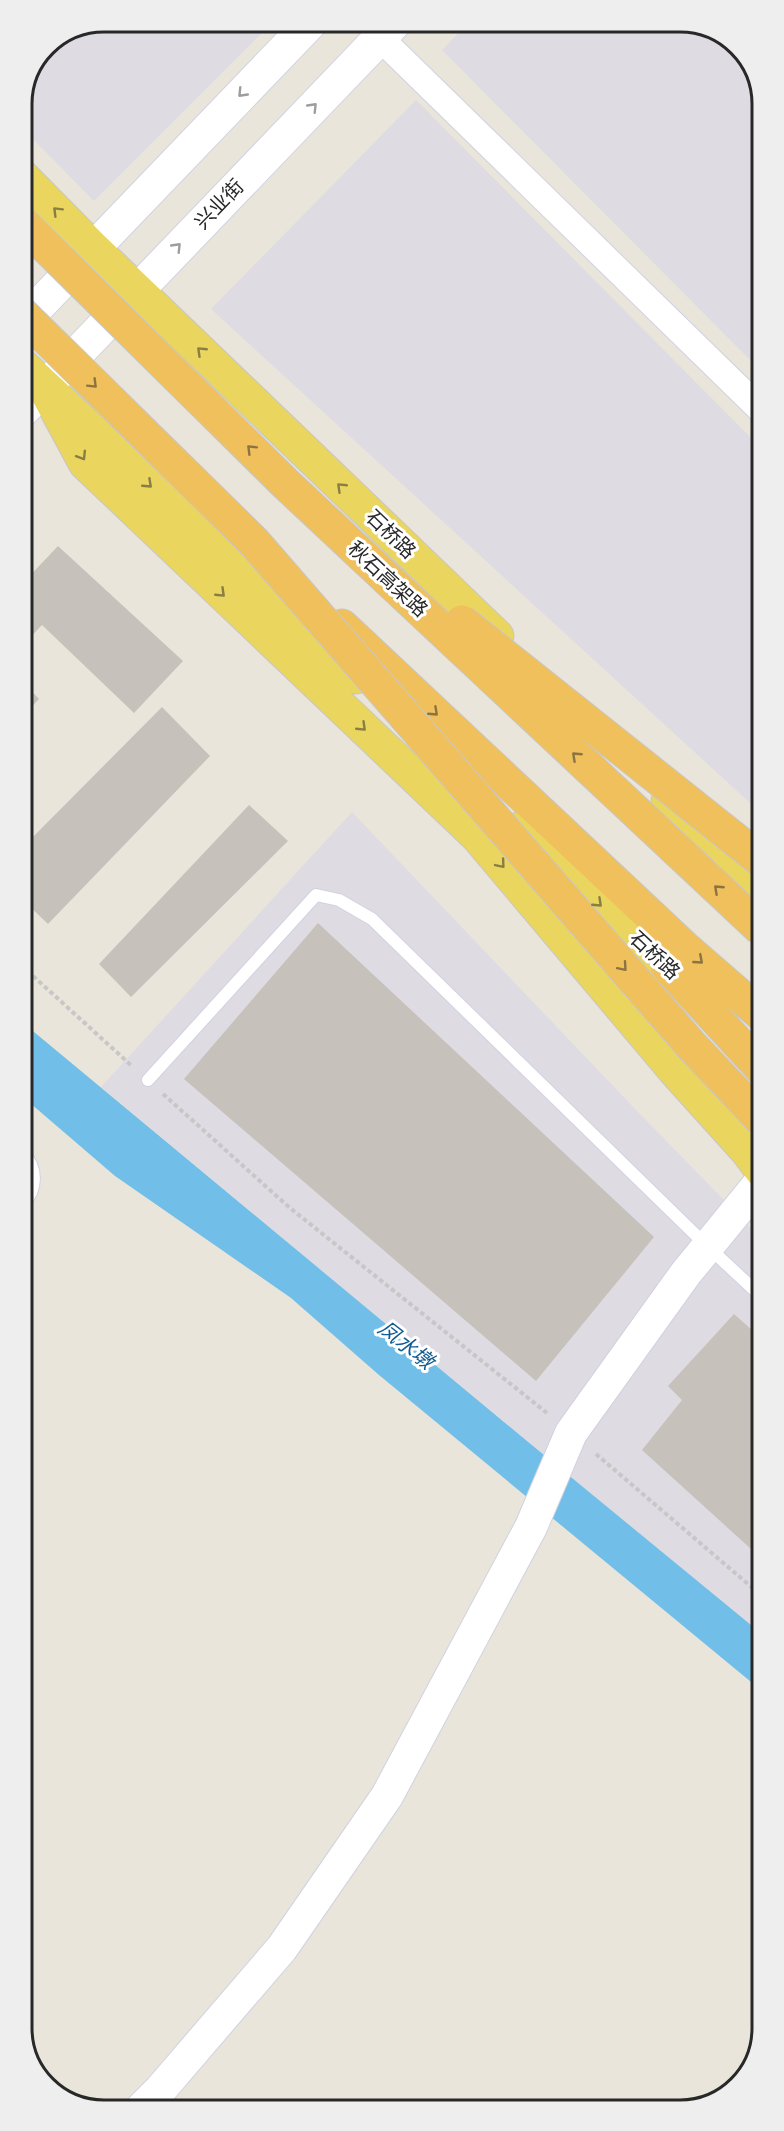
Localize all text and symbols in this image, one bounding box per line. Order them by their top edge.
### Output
one-way arrow [239,86,250,97]
one-way arrow [305,103,316,114]
street label: 兴业街 [188,173,249,235]
one-way arrow [54,208,65,219]
one-way arrow [170,244,181,255]
one-way arrow [197,348,208,359]
one-way arrow [86,376,97,387]
one-way arrow [247,445,258,456]
one-way arrow [75,450,86,461]
one-way arrow [142,477,152,488]
one-way arrow [338,483,349,494]
street label: 石桥路 [360,503,422,564]
street label: 秋石高架路 [343,535,434,623]
one-way arrow [214,585,225,596]
one-way arrow [427,704,438,715]
one-way arrow [356,720,366,731]
one-way arrow [572,752,583,763]
one-way arrow [494,857,505,868]
one-way arrow [714,886,725,897]
one-way arrow [592,896,602,907]
street label: 石桥路 [624,924,686,985]
one-way arrow [692,953,703,964]
one-way arrow [616,960,627,971]
water label: 凤水墩 [373,1314,442,1376]

